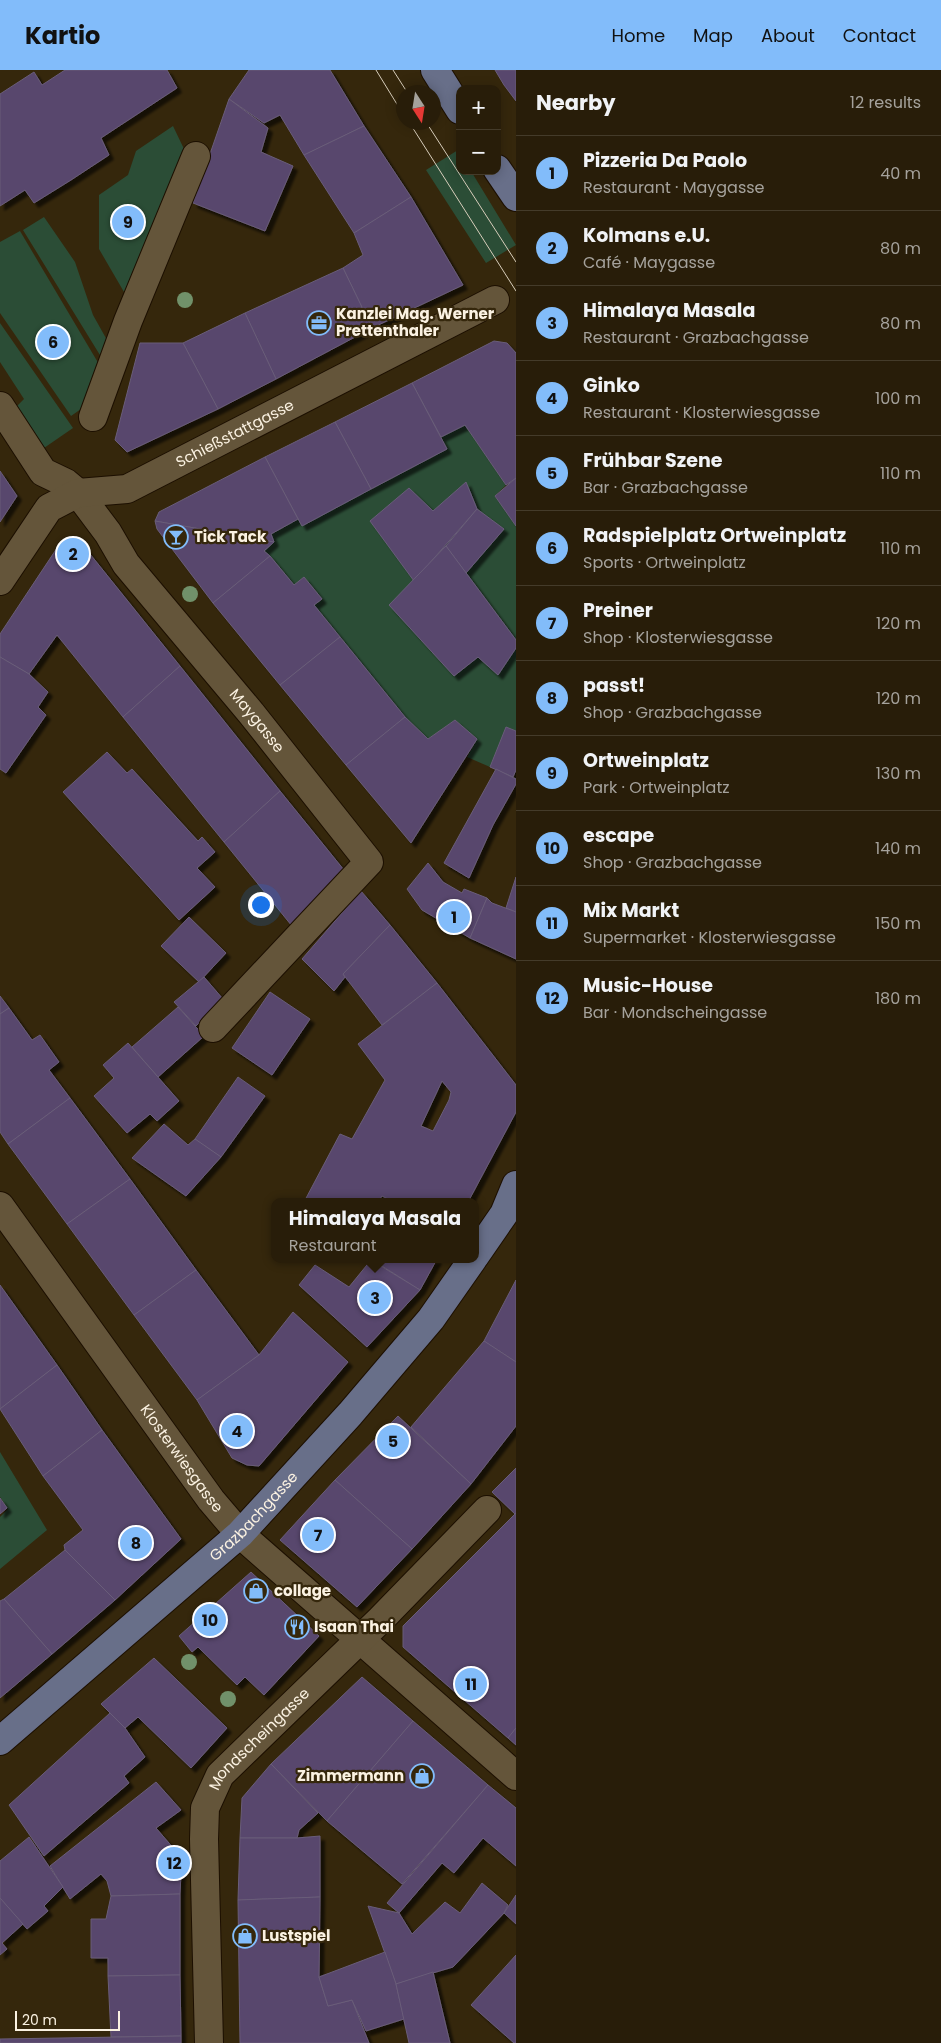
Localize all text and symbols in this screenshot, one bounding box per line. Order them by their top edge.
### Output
text: Kartio [25,19,100,52]
text: Home [611,23,665,48]
text: Map [693,23,733,48]
text: About [761,23,815,48]
text: Contact [843,23,916,48]
north arrow [396,85,441,130]
map controls [456,85,501,175]
button: + [456,85,501,130]
text: Nearby [536,88,616,117]
text: 12 results [850,91,921,114]
button: − [456,130,501,175]
text: Pizzeria Da Paolo [583,147,747,174]
text: 1 [549,162,555,185]
text: 40 m [880,162,921,185]
text: Restaurant · Maygasse [583,176,765,199]
pin: 9 [112,203,144,241]
text: Kolmans e.U. [583,222,710,249]
text: 2 [547,237,557,260]
text: 80 m [880,237,921,260]
text: Café · Maygasse [583,251,715,274]
text: Himalaya Masala [583,297,755,324]
place label: Kanzlei Mag. Werner Prettenthaler [336,303,495,341]
office icon: Kanzlei Mag. Werner Prettenthaler [306,310,332,336]
text: 3 [547,312,557,335]
text: 80 m [880,312,921,335]
pin: 6 [37,323,69,361]
text: Restaurant · Grazbachgasse [583,326,809,349]
text: Ginko [583,372,640,399]
text: 4 [547,387,557,410]
text: 100 m [875,387,921,410]
street label: Schießstattgasse [172,394,297,472]
text: Restaurant · Klosterwiesgasse [583,401,820,424]
text: Frühbar Szene [583,447,722,474]
text: 5 [547,462,557,485]
text: 110 m [880,462,921,485]
text: Bar · Grazbachgasse [583,476,748,499]
text: Radspielplatz Ortweinplatz [583,522,846,549]
bar icon: Tick Tack [163,524,189,550]
place label: Tick Tack [194,526,267,547]
pin: 2 [57,535,89,573]
text: 6 [547,537,557,560]
text: 110 m [880,537,921,560]
text: Sports · Ortweinplatz [583,551,746,574]
text: Preiner [583,597,653,624]
text: 7 [548,612,556,635]
text: 120 m [876,612,921,635]
text: Shop · Klosterwiesgasse [583,626,773,649]
text: passt! [583,672,645,699]
street label: Maygasse [225,684,290,757]
text: 8 [547,687,557,710]
text: 120 m [876,687,921,710]
text: Shop · Grazbachgasse [583,701,762,724]
text: Ortweinplatz [583,747,709,774]
text: 9 [547,762,557,785]
text: 130 m [876,762,921,785]
text: Park · Ortweinplatz [583,776,729,799]
text: escape [583,822,654,849]
text: 10 [544,837,560,860]
text: 140 m [875,837,921,860]
text: Shop · Grazbachgasse [583,851,762,874]
your location [248,892,274,918]
text: Mix Markt [583,897,679,924]
pin: 1 [438,898,470,936]
text: 11 [546,912,558,935]
text: 150 m [875,912,921,935]
text: Supermarket · Klosterwiesgasse [583,926,836,949]
text: Music-House [583,972,713,999]
text: 12 [544,987,560,1010]
text: 180 m [875,987,921,1010]
text: Bar · Mondscheingasse [583,1001,767,1024]
popup [271,1198,479,1263]
text: Himalaya Masala [289,1205,461,1232]
text: Restaurant [289,1234,377,1257]
pin: 3 [359,1279,391,1317]
street label: Klosterwiesgasse [136,1400,228,1517]
pin: 4 [221,1412,253,1450]
pin: 5 [377,1422,409,1460]
street label: Grazbachgasse [205,1467,302,1566]
pin: 7 [302,1516,334,1554]
pin: 8 [120,1524,152,1562]
shop icon: collage [243,1578,269,1604]
place label: collage [274,1580,331,1601]
pin: 10 [194,1601,226,1639]
restaurant icon: Isaan Thai [284,1614,310,1640]
place label: Isaan Thai [314,1616,394,1637]
pin: 11 [455,1665,487,1703]
street label: Mondscheingasse [203,1683,314,1793]
shop icon: Zimmermann [409,1763,435,1789]
place label: Zimmermann [297,1765,404,1786]
pin: 12 [158,1844,190,1882]
shop icon: Lustspiel [232,1923,258,1949]
place label: Lustspiel [262,1925,330,1946]
scale bar [15,2008,120,2031]
text: 20 m [22,2010,57,2030]

